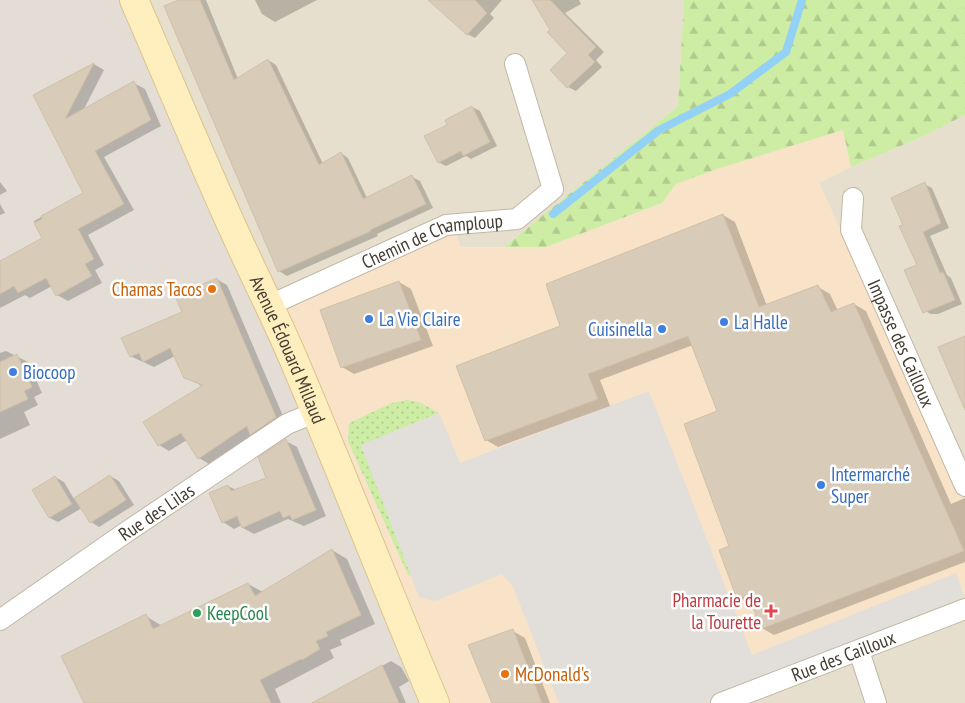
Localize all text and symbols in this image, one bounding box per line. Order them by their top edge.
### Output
street label: Chemin de Champloup [358,208,504,274]
street label: Avenue Édouard Millaud [245,272,331,427]
street label: Impasse des Cailloux [863,276,940,411]
place label: Chamas Tacos [112,277,202,301]
marker: Chamas Tacos [206,283,218,295]
place label: La Vie Claire [379,307,461,331]
place label: La Halle [734,310,788,334]
marker: La Vie Claire [363,313,375,325]
marker: La Halle [718,316,730,328]
place label: Cuisinella [588,317,652,341]
marker: Cuisinella [656,323,668,335]
place label: Biocoop [23,360,75,384]
marker: Biocoop [7,366,19,378]
place label: Intermarché Super [831,462,910,508]
street label: Rue des Lilas [114,478,199,546]
marker: Intermarché Super [815,479,827,491]
place label: Pharmacie de la Tourette [672,588,761,634]
place label: KeepCool [207,601,269,625]
marker: Pharmacie de la Tourette [765,605,777,617]
marker: KeepCool [191,607,203,619]
street label: Rue des Cailloux [788,625,899,687]
place label: McDonald's [515,662,590,686]
marker: McDonald's [499,668,511,680]

